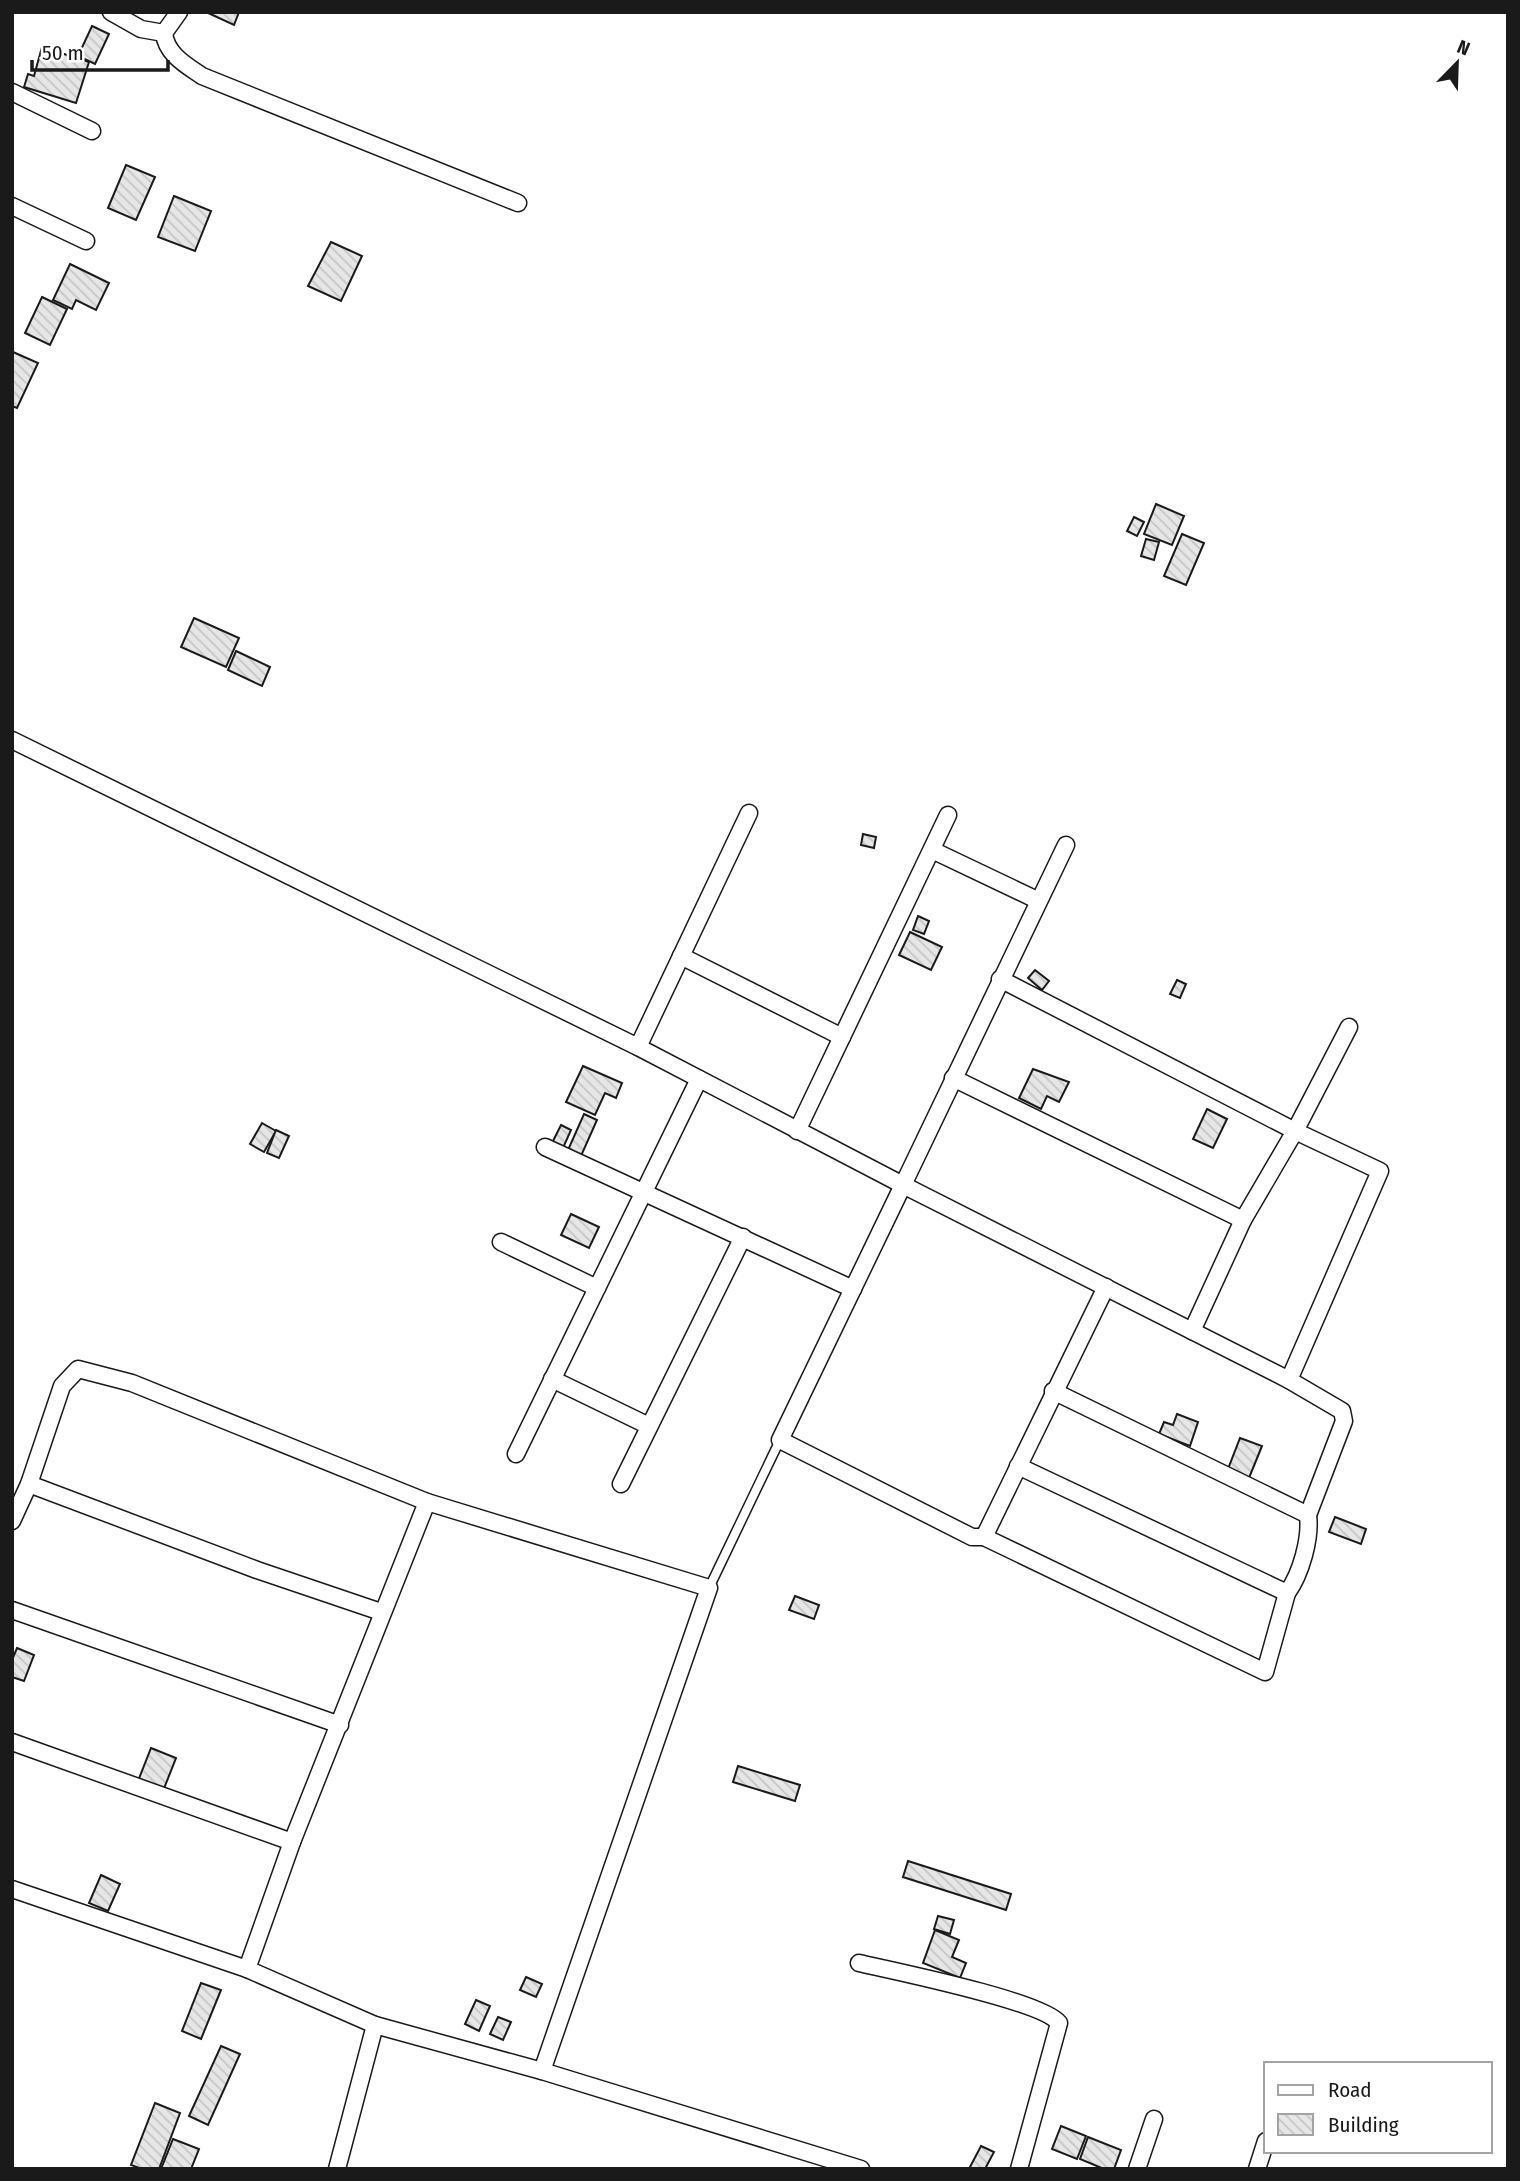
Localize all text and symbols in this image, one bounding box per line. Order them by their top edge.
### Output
scale bar [32,28,168,72]
north arrow [1422,28,1492,98]
text: N [1454,35,1473,61]
text: 50 m [42,40,84,66]
legend [1264,2062,1492,2153]
text: Road [1328,2077,1372,2103]
text: Building [1328,2112,1399,2138]

